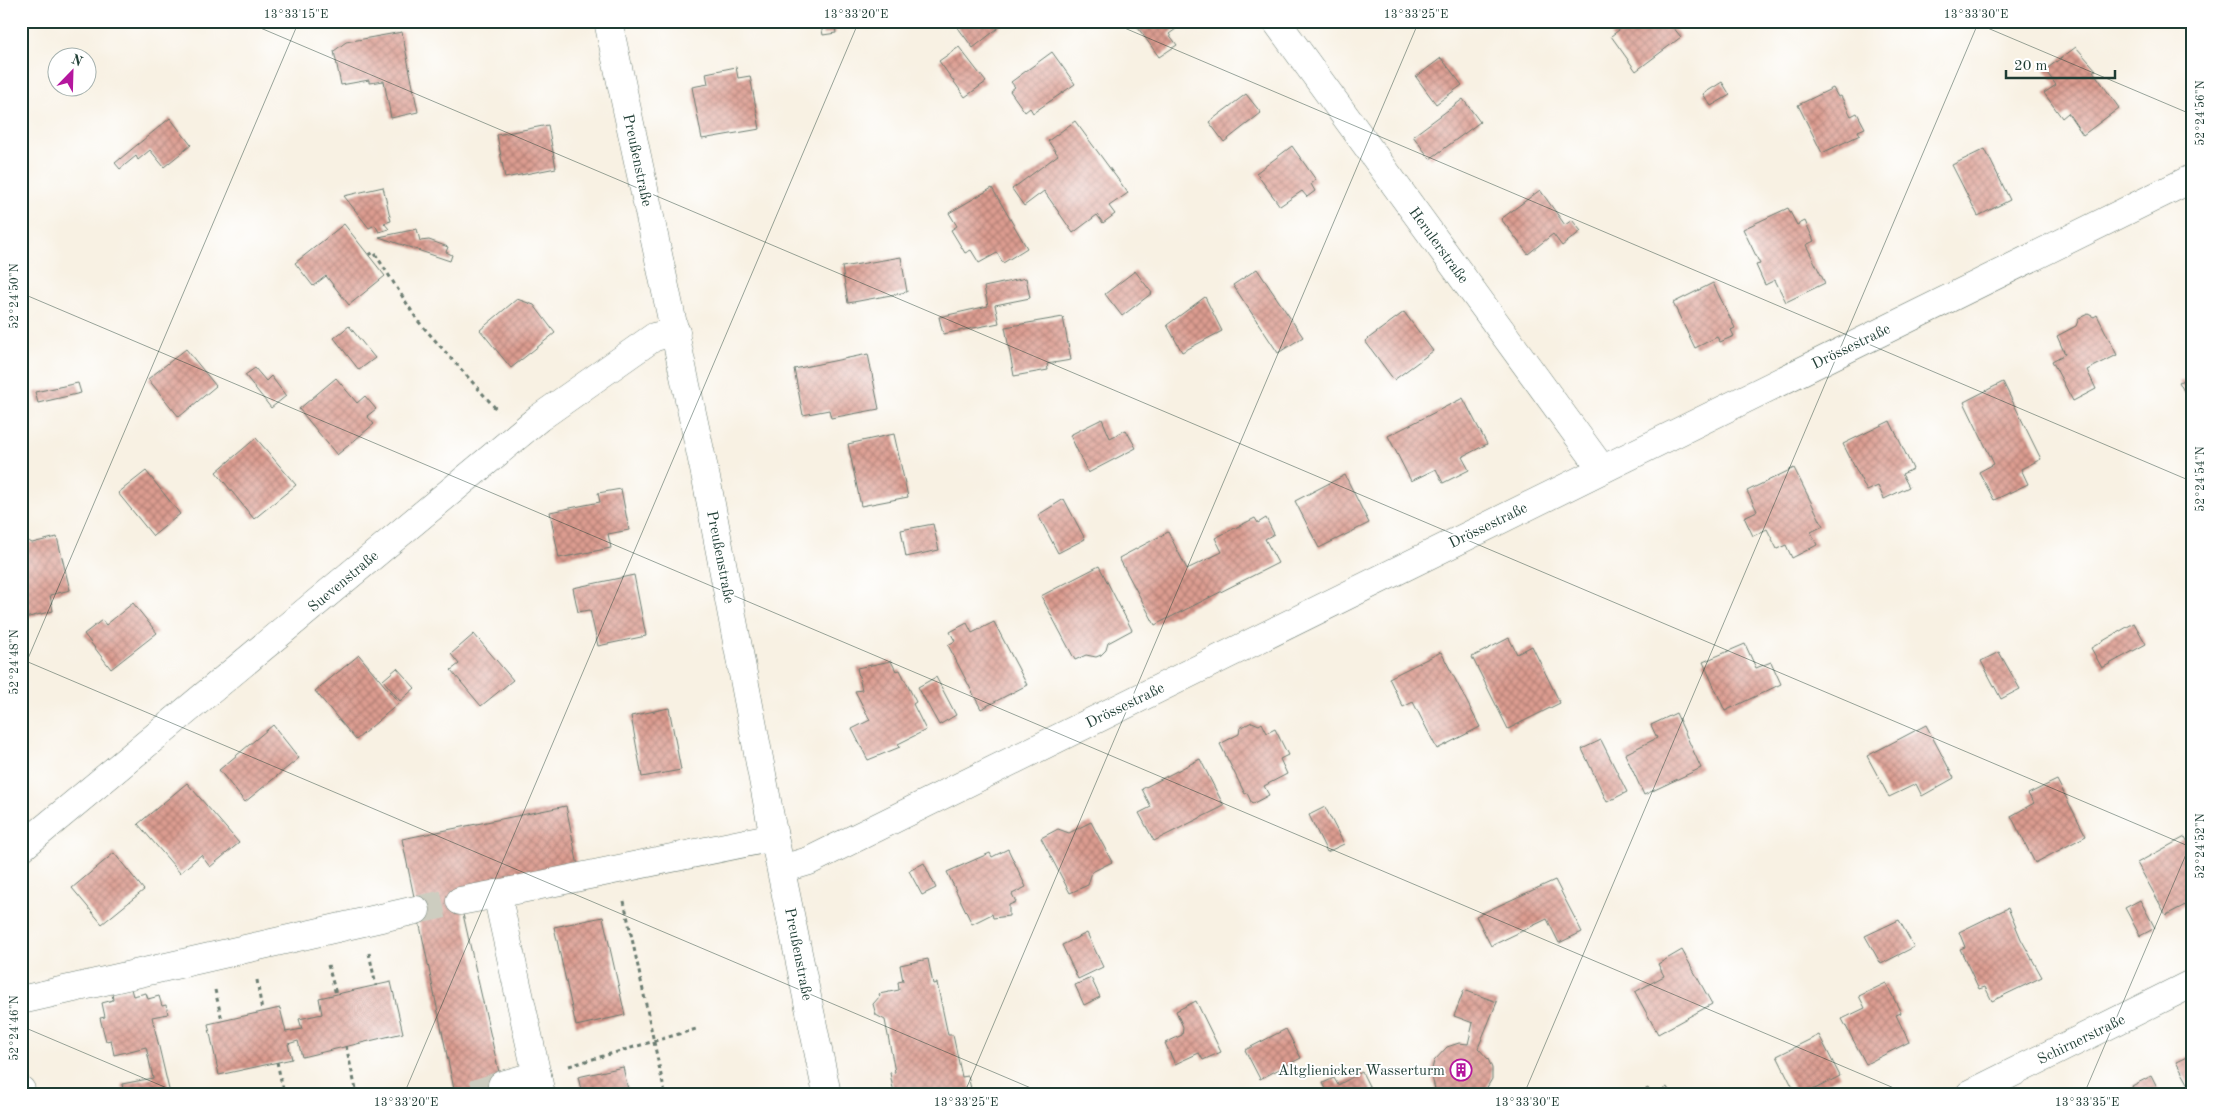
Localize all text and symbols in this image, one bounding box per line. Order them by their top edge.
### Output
text: 13°33'15"E [264,8,328,21]
text: 13°33'25"E [1384,8,1448,21]
text: 13°33'20"E [824,9,888,21]
text: 13°33'30"E [1944,9,2008,21]
north arrow [48,48,98,98]
scale bar [2006,48,2115,80]
text: N [69,52,85,70]
text: 20 m [2014,59,2048,74]
text: 52°24'56"N [2194,80,2207,146]
street label: Preußenstraße [619,113,654,208]
street label: Herulerstraße [1405,205,1470,287]
text: 52°24'50"N [8,263,21,329]
street label: Drössestraße [1810,322,1893,373]
text: 52°24'54"N [2194,446,2207,512]
street label: Drössestraße [1447,501,1530,552]
street label: Preußenstraße [703,510,736,605]
street label: Suevenstraße [306,549,382,616]
text: 52°24'48"N [8,629,21,695]
street label: Drössestraße [1084,681,1167,732]
text: 52°24'52"N [2194,813,2207,879]
street label: Preußenstraße [781,907,814,1002]
text: 52°24'46"N [8,995,21,1061]
street label: Schirnerstraße [2035,1013,2128,1068]
building icon: Altglienicker Wasserturm [1449,1058,1473,1082]
place label: Altglienicker Wasserturm [1278,1064,1445,1079]
text: 13°33'25"E [934,1096,998,1109]
text: 13°33'35"E [2055,1096,2119,1109]
text: 13°33'20"E [374,1097,438,1109]
text: 13°33'30"E [1495,1097,1559,1109]

